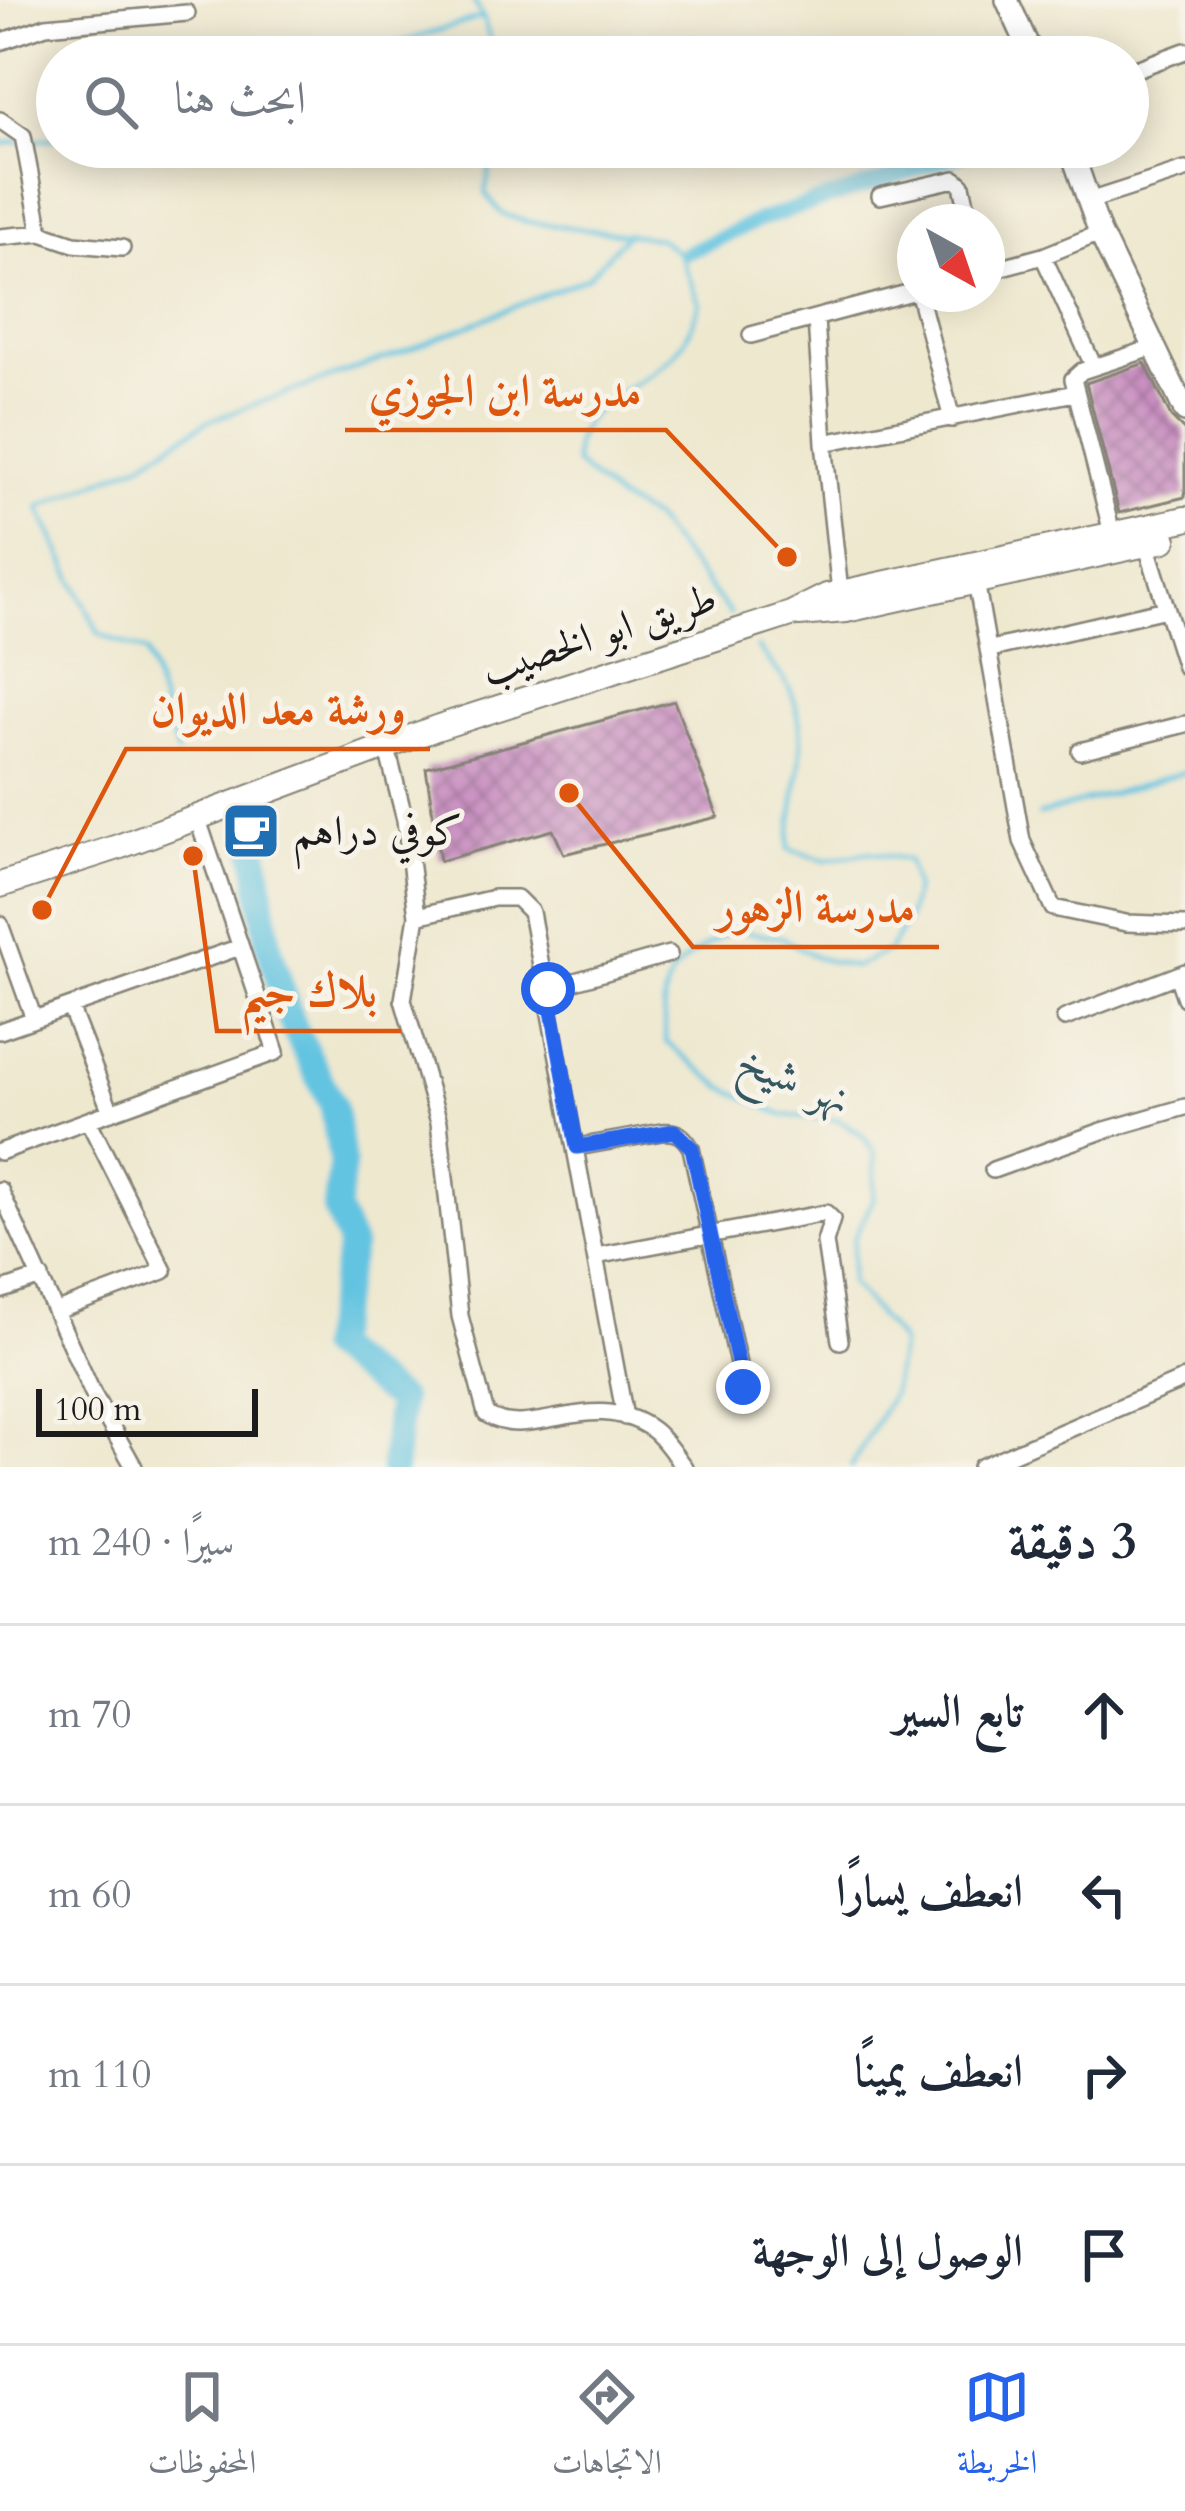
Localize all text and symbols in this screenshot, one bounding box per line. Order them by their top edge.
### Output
search box [36,36,1149,168]
text: ابحث هنا [174,68,306,129]
icon: search [78,69,144,135]
north arrow [897,204,1005,312]
callout: مدرسة ابن الجوزي [345,349,666,430]
text: مدرسة ابن الجوزي [368,361,642,427]
street label: طريق ابو الخصيب [474,569,724,699]
callout: ورشة معد الديوان [126,668,430,749]
text: ورشة معد الديوان [150,679,406,740]
cafe icon: كوفي دراهم [220,800,282,862]
place label: كوفي دراهم [293,803,462,870]
callout: مدرسة الزهور [693,866,939,947]
text: مدرسة الزهور [712,877,915,938]
callout: بلاك جيم [217,950,401,1031]
text: بلاك جيم [241,961,377,1036]
route start [521,962,575,1016]
water label: نهر شيخ [726,1030,861,1139]
route end [716,1360,770,1414]
scale bar [36,1383,258,1436]
text: 100 m [54,1387,141,1432]
text: 3 دقيقة [1008,1507,1137,1577]
text: سيرًا · 240 m [48,1516,234,1569]
text: تابع السير [893,1681,1023,1742]
icon: ahead [1071,1682,1137,1748]
text: 70 m [48,1688,131,1741]
text: انعطف يسارًا [836,1861,1023,1922]
icon: left [1071,1862,1137,1928]
text: 60 m [48,1868,131,1921]
text: انعطف يمينًا [854,2041,1023,2102]
icon: right [1071,2042,1137,2108]
text: 110 m [48,2048,151,2101]
text: الوصول إلى الوجهة [752,2221,1023,2282]
icon: arrive [1071,2222,1137,2288]
tab: المحفوظات [148,2364,256,2494]
tab: الاتجاهات [552,2364,662,2494]
tab: الخريطة [957,2364,1037,2494]

